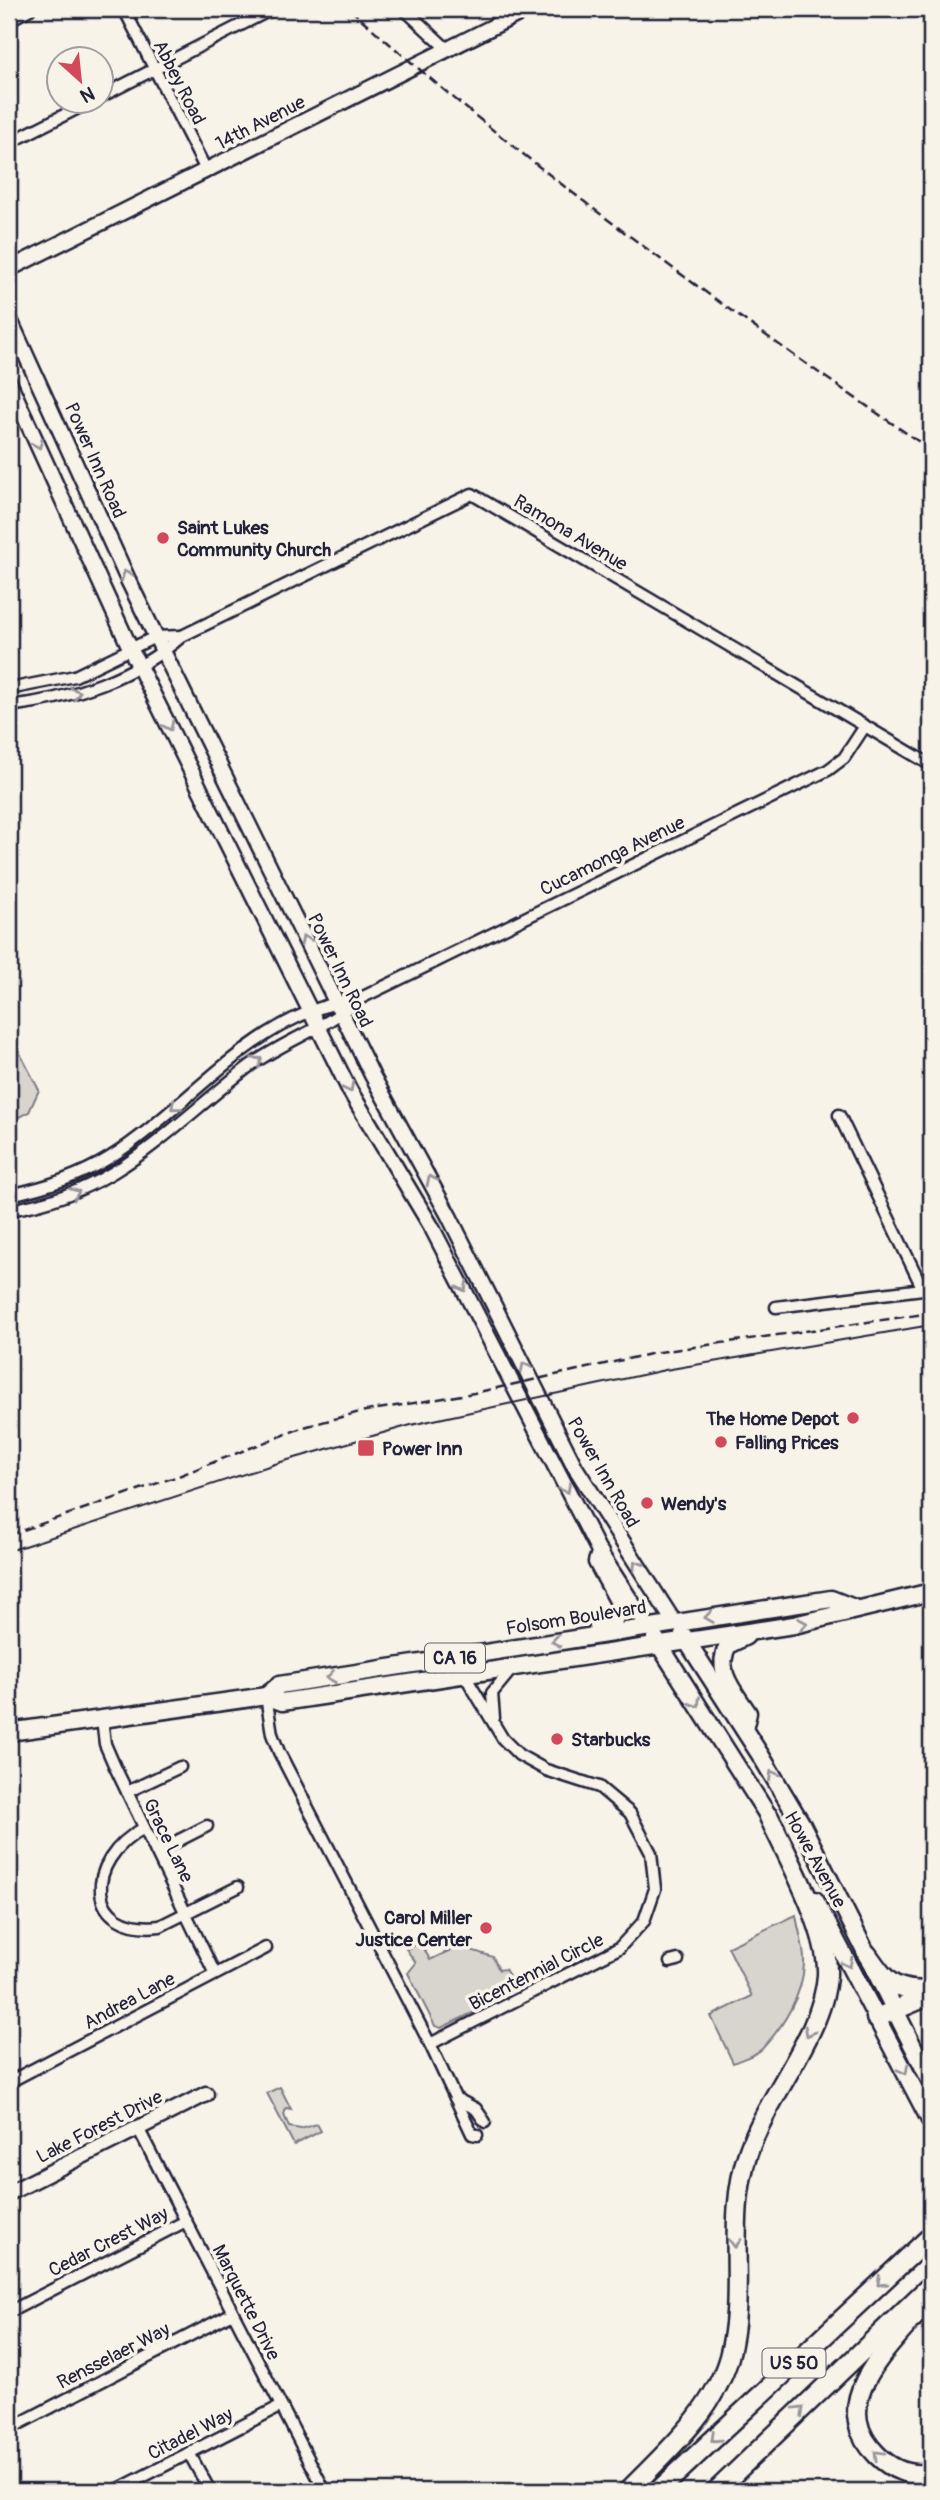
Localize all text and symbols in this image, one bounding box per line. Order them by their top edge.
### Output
street label: Abbey Road [148,36,211,129]
north arrow [46,46,116,116]
text: N [76,81,98,108]
street label: 14th Avenue [212,90,310,156]
street label: Power Inn Road [59,399,131,522]
one-way arrow [30,437,44,449]
street label: Ramona Avenue [509,489,632,577]
place label: Saint Lukes Community Church [177,516,331,562]
marker: Saint Lukes Community Church [155,530,171,546]
one-way arrow [120,570,134,583]
one-way arrow [69,686,81,701]
one-way arrow [161,719,175,731]
street label: Cucamonga Avenue [536,810,689,901]
street label: Power Inn Road [302,909,378,1031]
one-way arrow [299,935,313,947]
one-way arrow [250,1057,263,1069]
one-way arrow [341,1081,354,1093]
one-way arrow [170,1097,182,1110]
one-way arrow [425,1175,439,1188]
one-way arrow [67,1187,80,1201]
one-way arrow [454,1279,468,1292]
one-way arrow [519,1362,533,1374]
place label: The Home Depot [705,1407,840,1431]
marker: The Home Depot [845,1410,861,1426]
street label: Power Inn Road [562,1413,645,1532]
place label: Falling Prices [735,1431,839,1455]
marker: Falling Prices [713,1434,729,1450]
place label: Power Inn [382,1437,463,1461]
marker: Power Inn [356,1438,376,1458]
one-way arrow [558,1482,571,1495]
place label: Wendy's [661,1492,727,1516]
marker: Wendy's [639,1495,655,1511]
one-way arrow [633,1560,645,1573]
street label: Folsom Boulevard [504,1595,648,1641]
one-way arrow [704,1609,715,1624]
one-way arrow [797,1617,809,1632]
one-way arrow [550,1633,562,1648]
road number: CA 16 [425,1644,485,1672]
one-way arrow [325,1669,337,1684]
one-way arrow [688,1695,701,1708]
place label: Starbucks [571,1728,651,1752]
marker: Starbucks [549,1731,565,1747]
one-way arrow [768,1770,781,1783]
street label: Grace Lane [137,1795,199,1887]
street label: Howe Avenue [779,1807,852,1913]
place label: Carol Miller Justice Center [356,1906,472,1952]
marker: Carol Miller Justice Center [478,1920,494,1936]
street label: Bicentennial Circle [465,1927,608,2016]
one-way arrow [840,1956,853,1968]
street label: Andrea Lane [80,1966,180,2035]
one-way arrow [803,2025,817,2037]
one-way arrow [895,2063,909,2075]
street label: Lake Forest Drive [32,2085,167,2169]
street label: Cedar Crest Way [45,2201,172,2282]
one-way arrow [727,2238,743,2249]
street label: Marquette Drive [207,2241,286,2365]
one-way arrow [876,2274,889,2287]
street label: Rensselaer Way [53,2317,174,2395]
road number: US 50 [762,2348,826,2378]
street label: Citadel Way [144,2402,237,2466]
one-way arrow [792,2406,805,2419]
one-way arrow [710,2429,723,2442]
one-way arrow [873,2450,886,2463]

